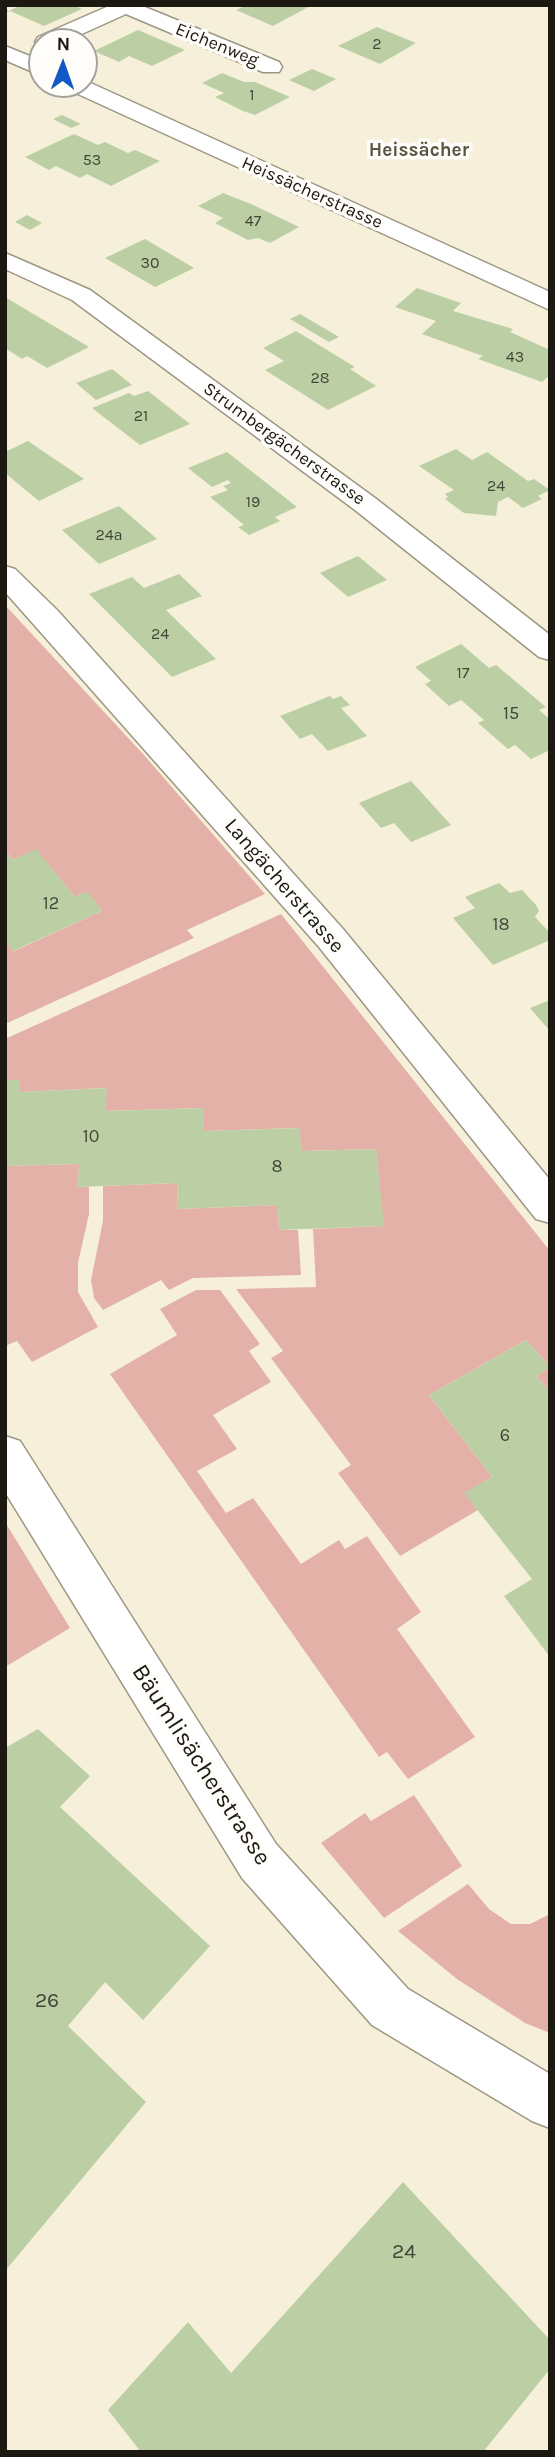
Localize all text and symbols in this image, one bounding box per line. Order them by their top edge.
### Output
street label: Eichenweg [172,18,262,72]
north arrow [28,28,98,98]
text: N [56,33,70,55]
house number: 2 [372,34,382,54]
house number: 1 [249,85,255,105]
district label: Heissächer [369,140,469,162]
house number: 53 [83,150,101,170]
street label: Heissächerstrasse [238,152,386,234]
house number: 47 [245,211,261,231]
house number: 30 [141,253,159,273]
house number: 43 [506,347,524,367]
house number: 28 [310,368,330,388]
street label: Strumbergächerstrasse [199,378,369,510]
house number: 21 [134,406,148,426]
house number: 24 [487,476,505,496]
house number: 19 [246,492,260,512]
house number: 24a [95,525,123,545]
house number: 24 [151,624,169,644]
house number: 17 [457,663,469,683]
house number: 15 [503,703,519,725]
street label: Langächerstrasse [219,813,349,959]
house number: 12 [43,893,59,915]
house number: 18 [492,914,510,936]
house number: 10 [83,1126,99,1148]
house number: 8 [271,1156,283,1178]
house number: 6 [500,1425,510,1447]
street label: Bäumlisächerstrasse [125,1659,277,1871]
house number: 26 [35,1988,59,2014]
house number: 24 [392,2239,416,2265]

